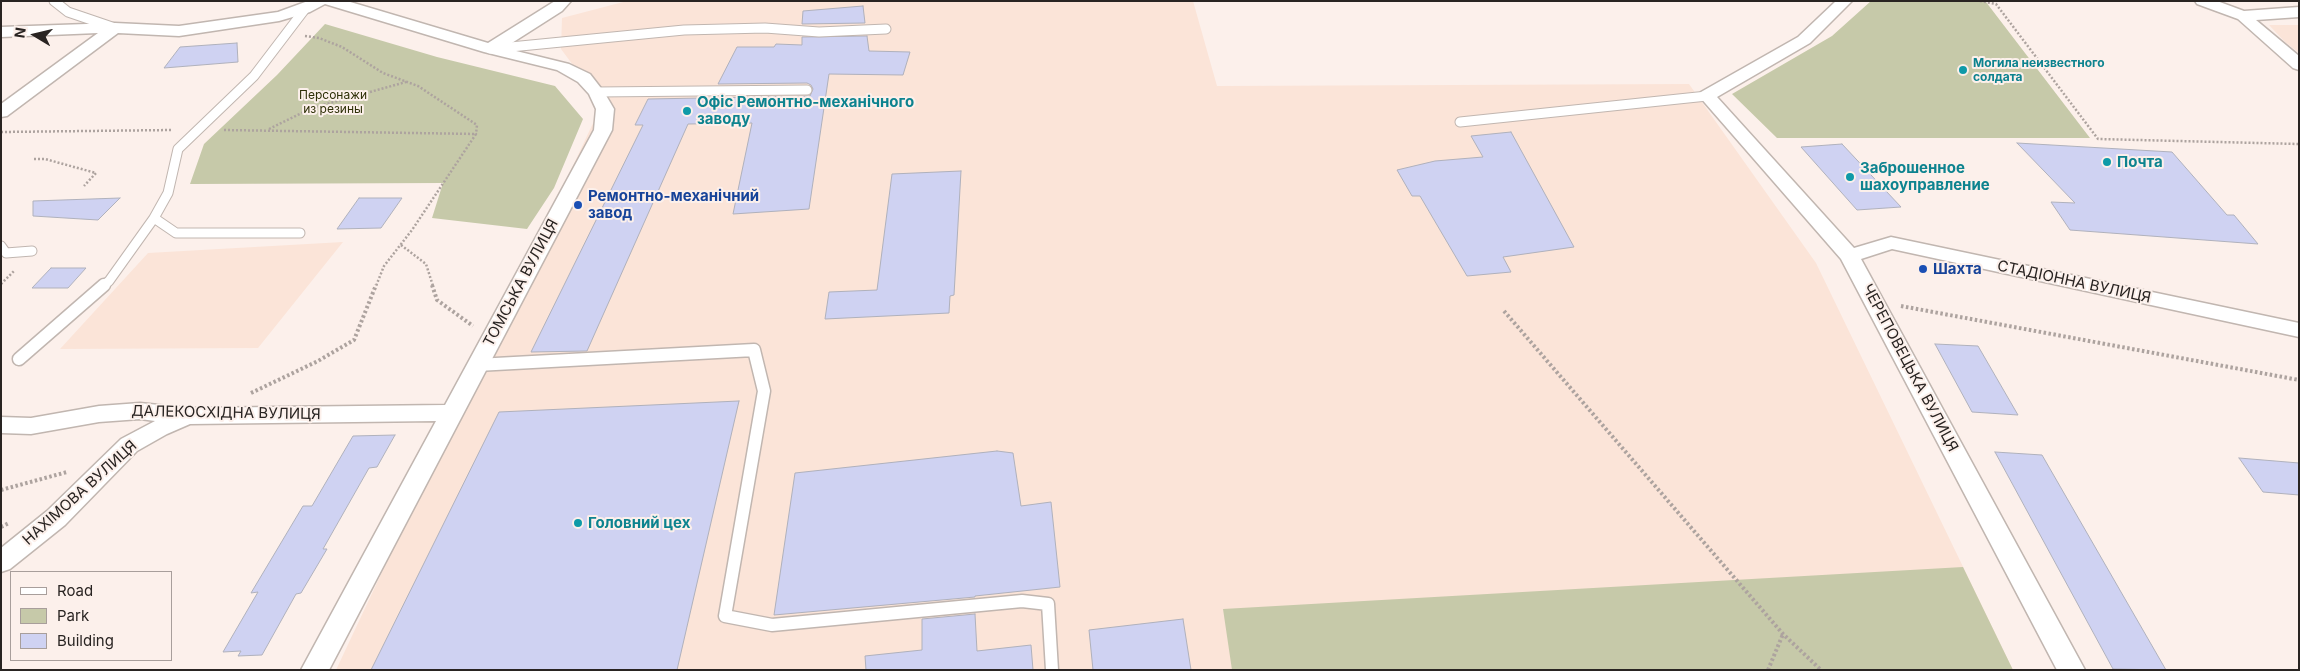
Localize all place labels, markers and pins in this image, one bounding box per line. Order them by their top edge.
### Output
place label: Могила неизвестного солдата [1973,56,2105,84]
marker: Могила неизвестного солдата [1957,64,1969,76]
place label: Офіс Ремонтно-механічного заводу [697,93,914,128]
marker: Офіс Ремонтно-механічного заводу [681,105,693,117]
place label: Почта [2117,153,2163,171]
marker: Почта [2101,156,2113,168]
place label: Заброшенное шахоуправление [1860,159,1990,194]
marker: Заброшенное шахоуправление [1844,171,1856,183]
place label: Ремонтно-механічний завод [588,187,759,222]
marker: Ремонтно-механічний завод [572,199,584,211]
place label: Шахта [1933,260,1982,278]
marker: Шахта [1917,263,1929,275]
place label: Головний цех [588,514,690,532]
marker: Головний цех [572,517,584,529]

